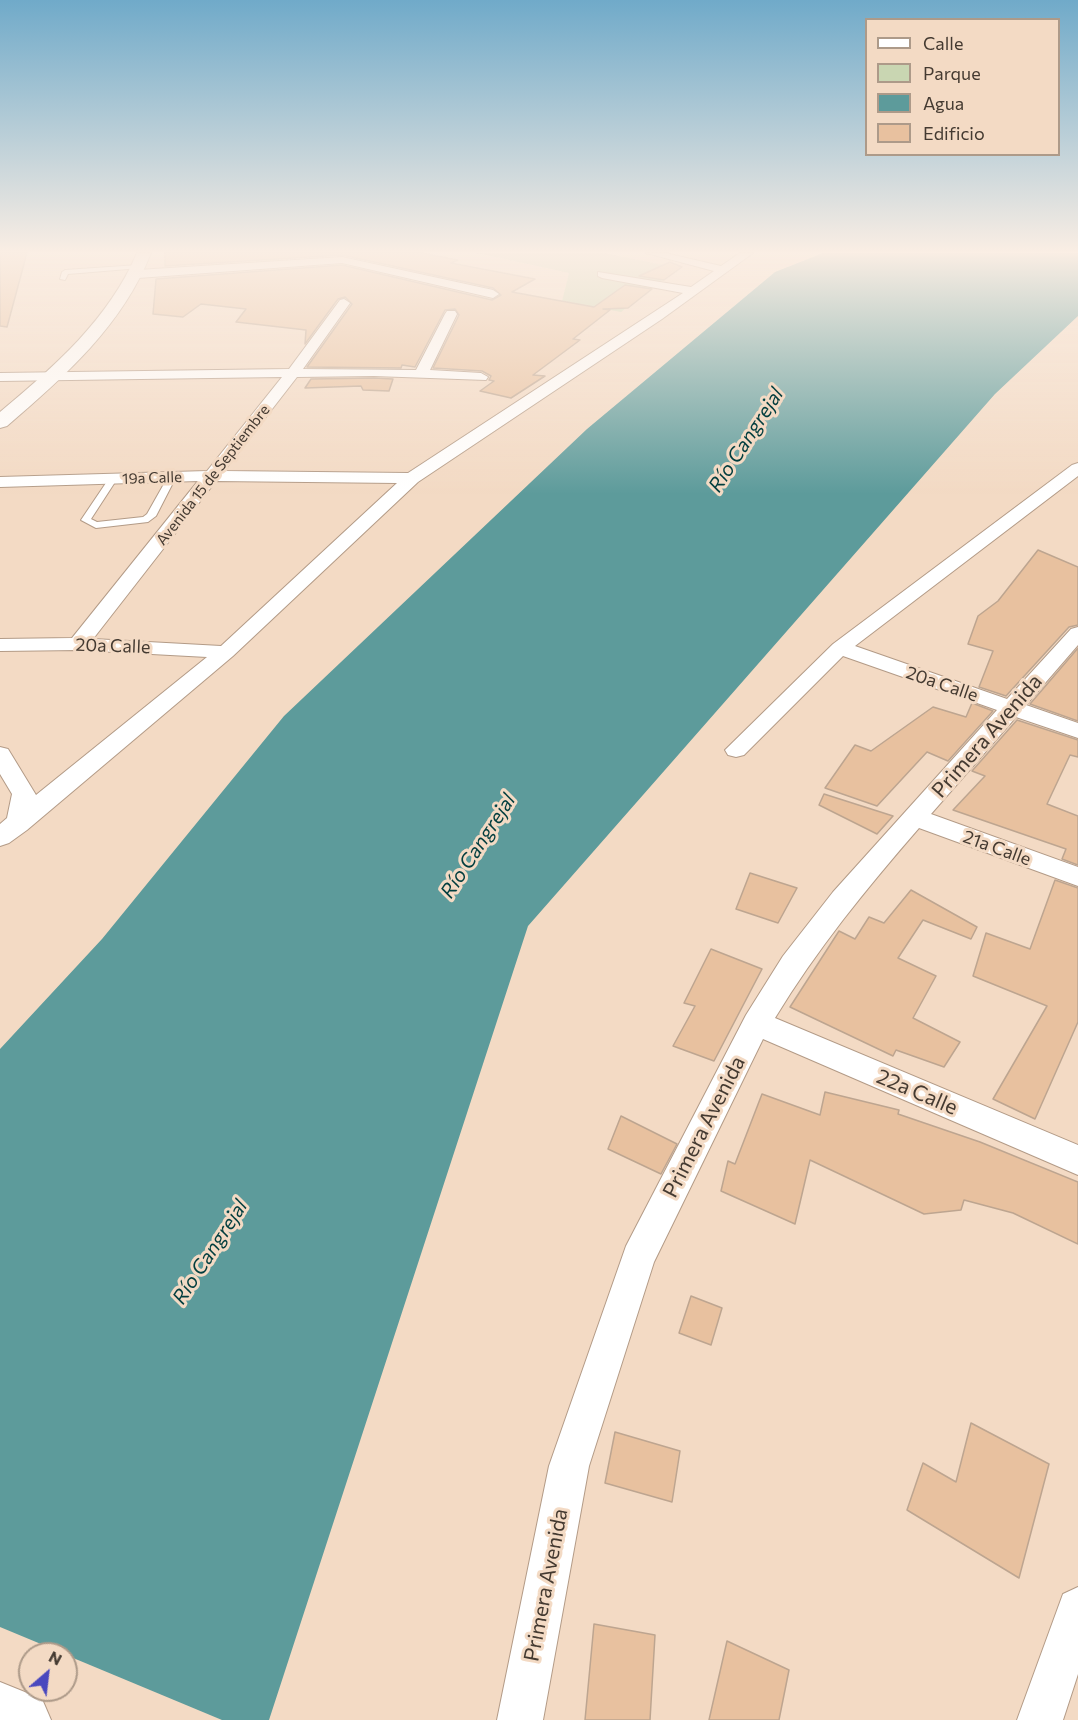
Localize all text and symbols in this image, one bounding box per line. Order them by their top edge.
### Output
legend [865,18,1060,156]
text: Calle [923,32,963,54]
text: Parque [923,62,981,84]
text: Agua [923,92,964,114]
text: Edificio [923,122,985,144]
water label: Río Cangrejal [703,383,789,497]
street label: Avenida 15 de Septiembre [153,401,273,549]
street label: 19a Calle [122,468,182,488]
street label: 20a Calle [75,634,151,658]
street label: 20a Calle [903,662,981,706]
street label: Primera Avenida [927,669,1047,803]
water label: Río Cangrejal [435,789,521,903]
street label: 21a Calle [960,826,1034,870]
street label: Primera Avenida [658,1052,750,1202]
street label: 22a Calle [873,1064,961,1120]
water label: Río Cangrejal [167,1195,253,1309]
street label: Primera Avenida [519,1506,573,1664]
north arrow [18,1642,78,1702]
text: N [46,1646,66,1669]

